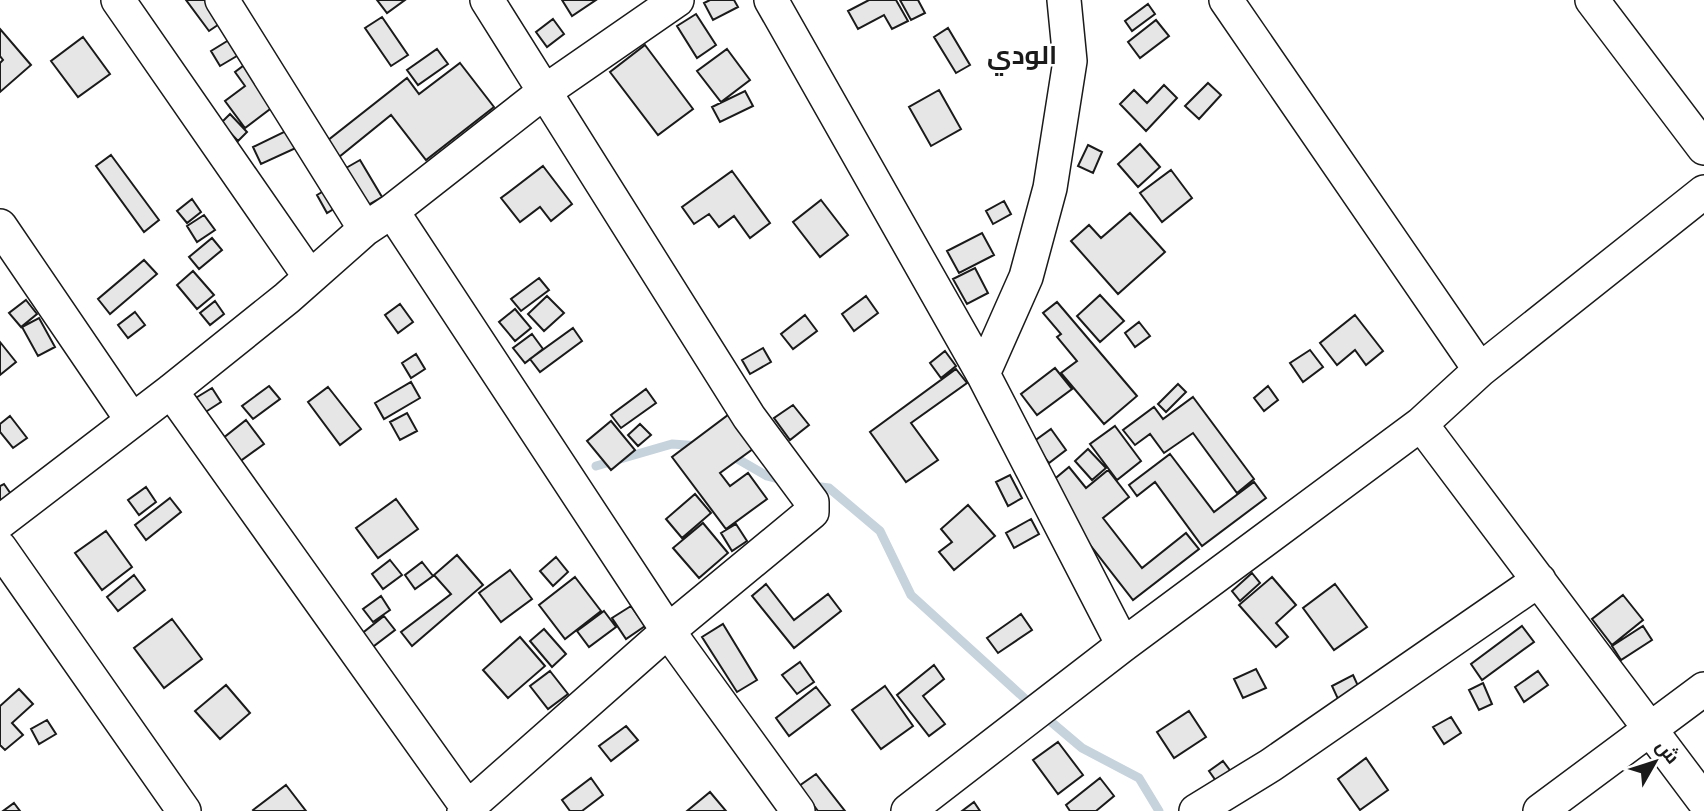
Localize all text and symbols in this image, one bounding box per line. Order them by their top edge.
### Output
district label: الودي [987,38,1057,76]
north arrow [1620,727,1690,797]
text: ش [1651,734,1685,768]

